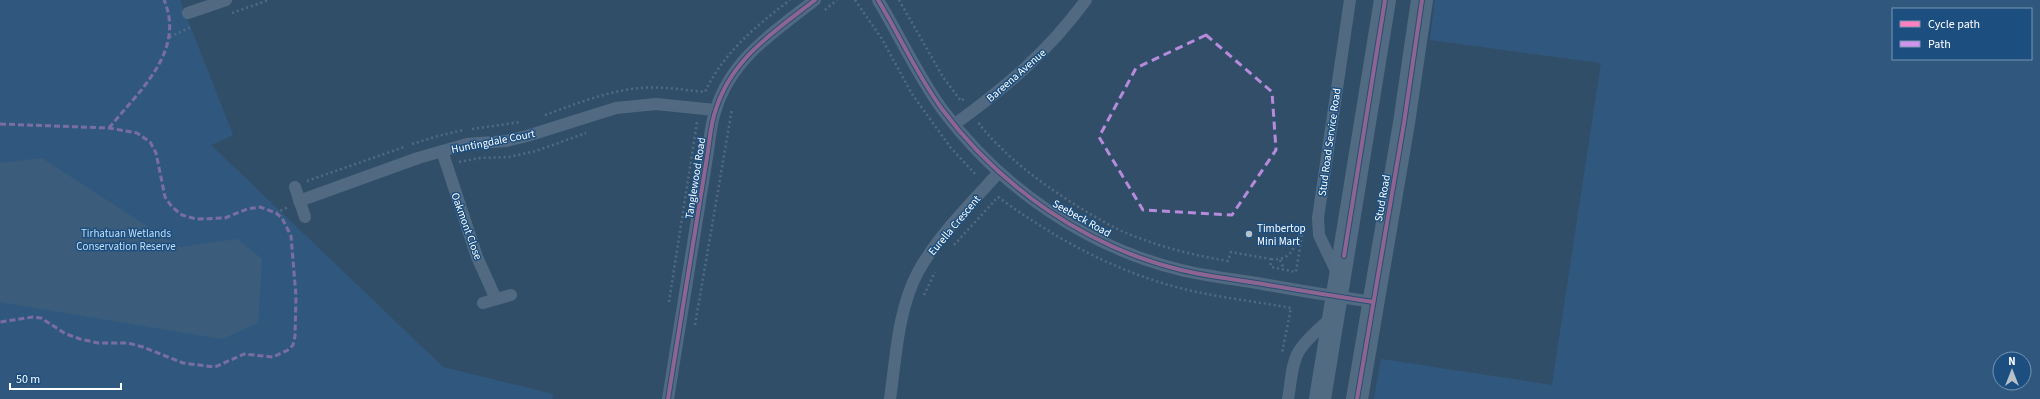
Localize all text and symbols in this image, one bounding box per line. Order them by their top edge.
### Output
legend [1892,8,2032,60]
text: Cycle path [1928,16,1980,33]
text: Path [1928,36,1951,53]
street label: Bareena Avenue [983,45,1050,105]
street label: Stud Road Service Road [1315,87,1344,197]
street label: Huntingdale Court [450,126,536,157]
street label: Tanglewood Road [682,136,709,220]
street label: Stud Road [1371,174,1394,223]
street label: Oakmont Close [447,191,486,262]
street label: Eurella Crescent [925,192,984,259]
street label: Seebeck Road [1050,196,1114,241]
place label: Timbertop Mini Mart [1257,221,1306,249]
park label: Tirhatuan Wetlands Conservation Reserve [76,226,176,254]
marker: Timbertop Mini Mart [1244,229,1254,239]
north arrow [1992,351,2032,391]
text: N [2008,354,2016,369]
scale bar [10,365,121,391]
text: 50 m [16,371,40,388]

